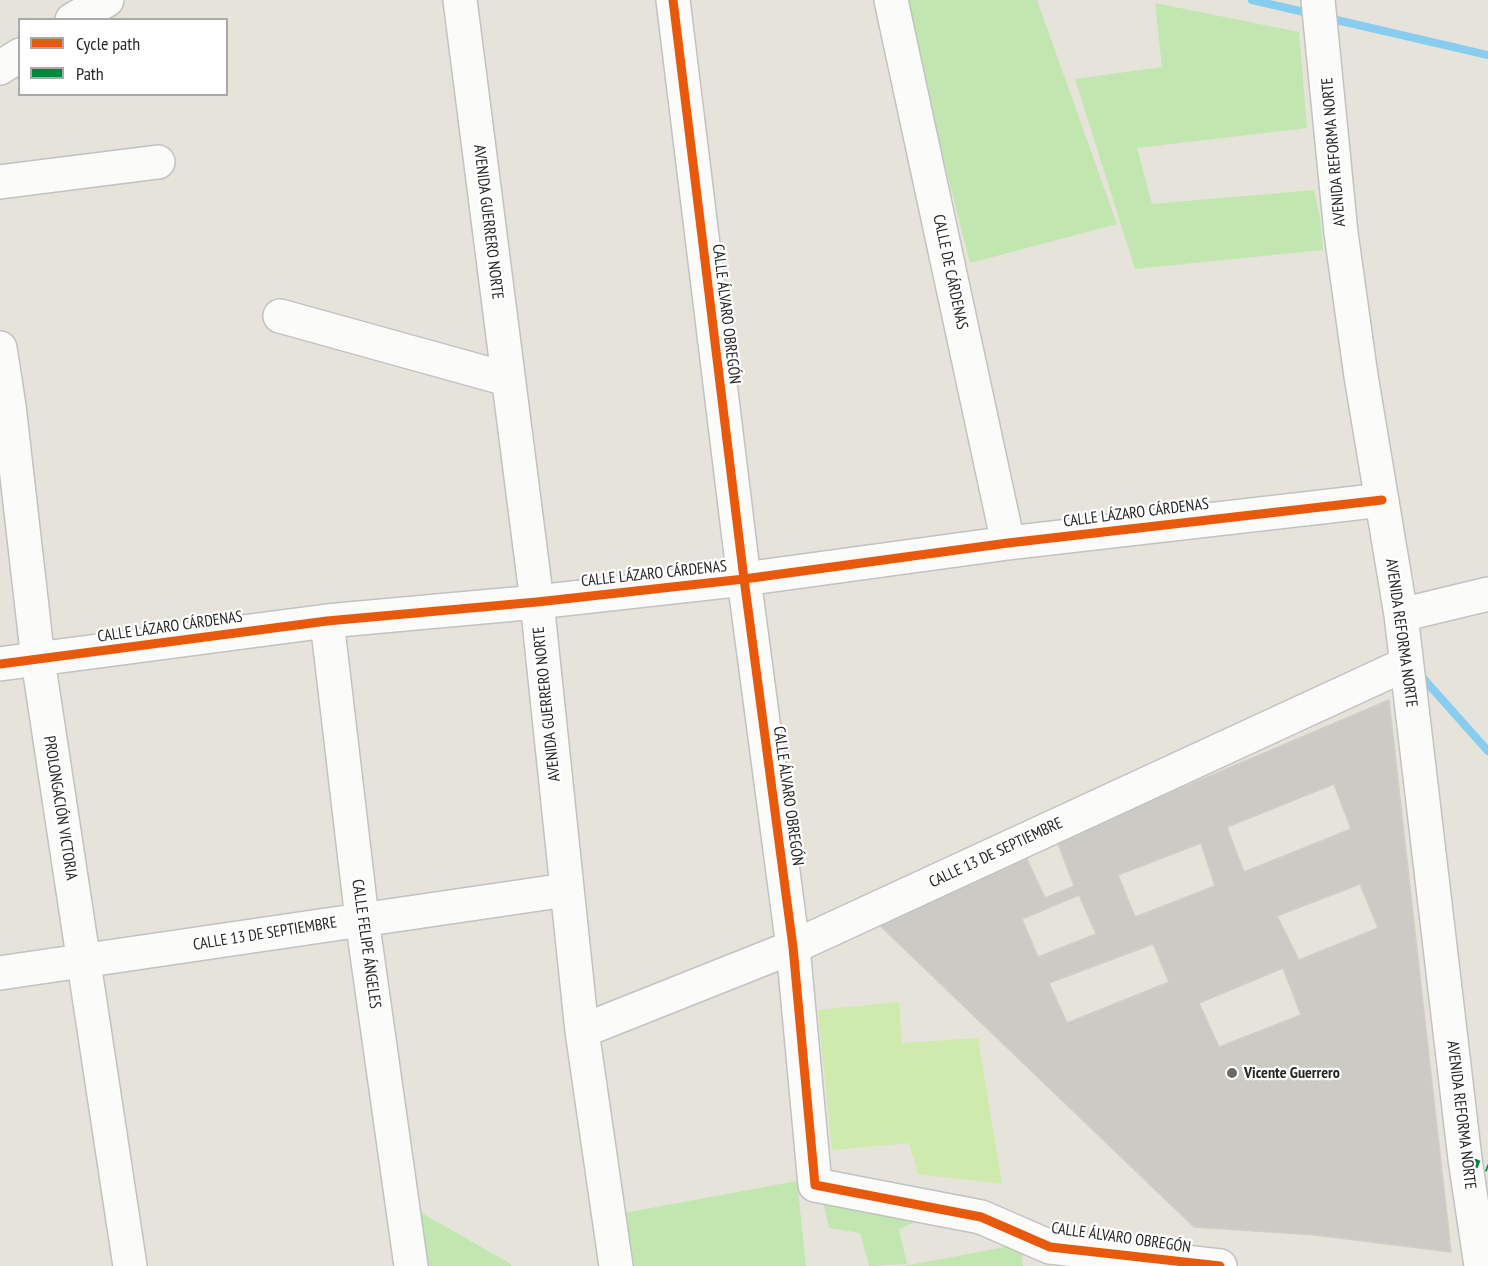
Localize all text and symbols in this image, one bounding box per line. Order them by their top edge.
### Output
legend [18,18,228,96]
text: Cycle path [76,32,140,55]
text: Path [76,62,104,85]
street label: AVENIDA REFORMA NORTE [1318,77,1350,227]
street label: AVENIDA GUERRERO NORTE [469,144,507,300]
street label: CALLE DE CÁRDENAS [928,213,972,331]
street label: CALLE ÁLVARO OBREGÓN [708,243,744,385]
street label: CALLE LÁZARO CÁRDENAS [1062,495,1210,531]
street label: CALLE LÁZARO CÁRDENAS [580,557,728,591]
street label: AVENIDA REFORMA NORTE [1381,558,1421,708]
street label: CALLE LÁZARO CÁRDENAS [96,607,244,647]
street label: AVENIDA GUERRERO NORTE [529,626,565,782]
street label: CALLE ÁLVARO OBREGÓN [769,725,807,867]
street label: PROLONGACIÓN VICTORIA [39,735,81,881]
street label: CALLE 13 DE SEPTIEMBRE [926,814,1066,892]
street label: CALLE FELIPE ÁNGELES [347,878,385,1010]
street label: CALLE 13 DE SEPTIEMBRE [192,913,338,955]
street label: AVENIDA REFORMA NORTE [1442,1040,1480,1190]
place label: Vicente Guerrero [1244,1063,1340,1083]
marker: Vicente Guerrero [1225,1066,1239,1080]
street label: CALLE ÁLVARO OBREGÓN [1050,1219,1192,1257]

